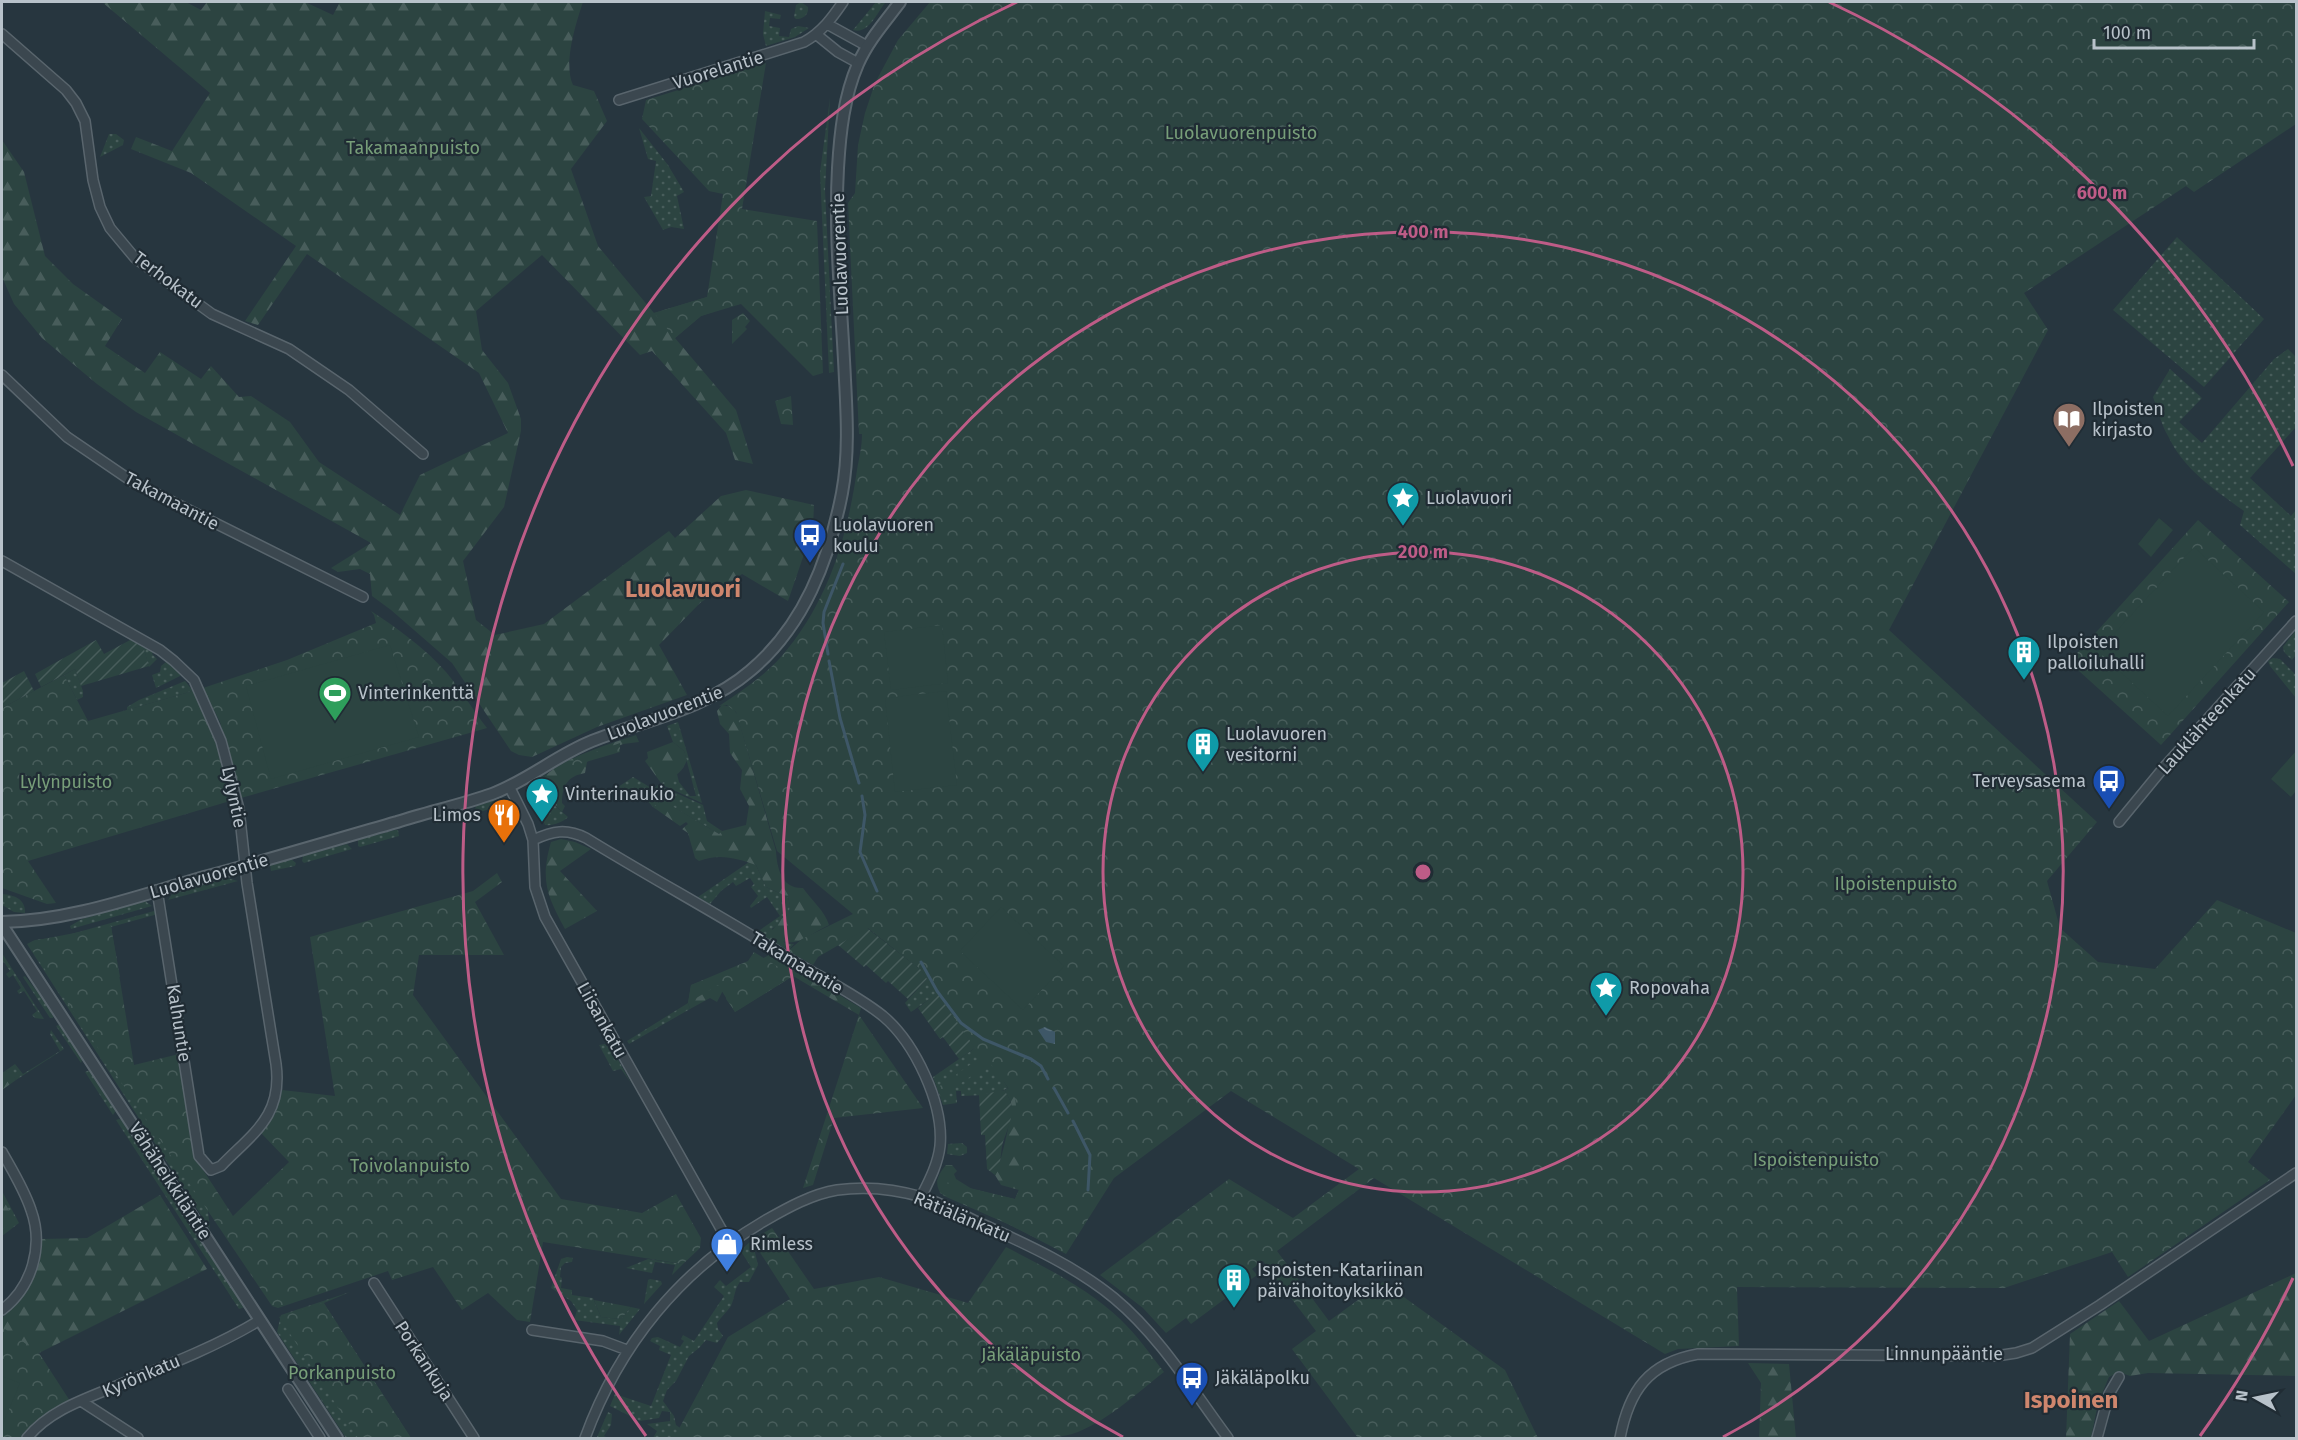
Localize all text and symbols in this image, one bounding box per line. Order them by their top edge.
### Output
scale bar [2094,12,2254,50]
text: 100 m [2103,22,2151,44]
street label: Vuorelantie [670,46,766,94]
park label: Luolavuorenpuisto [1165,122,1317,144]
park label: Takamaanpuisto [346,137,480,159]
text: 600 m [2077,182,2127,204]
street label: Luolavuorentie [827,192,853,316]
text: 400 m [1398,221,1448,243]
street label: Terhokatu [129,247,207,313]
place label: Ilpoisten kirjasto [2092,398,2164,441]
library icon: Ilpoisten kirjasto [2051,401,2087,448]
street label: Takamaantie [121,467,223,535]
place icon: Luolavuori [1385,480,1421,527]
place label: Luolavuori [1426,487,1512,509]
place label: Luolavuoren koulu [833,514,934,557]
bus stop icon: Luolavuoren koulu [792,517,828,564]
text: 200 m [1398,541,1448,563]
district label: Luolavuori [625,575,741,603]
place label: Ilpoisten palloiluhalli [2047,631,2145,674]
building icon: Ilpoisten palloiluhalli [2006,634,2042,681]
street label: Lauklähteenkatu [2153,663,2261,779]
sports icon: Vinterinkenttä [317,675,353,722]
street label: Luolavuorentie [604,681,726,745]
place label: Vinterinkenttä [358,682,474,704]
place label: Luolavuoren vesitorni [1226,723,1327,766]
building icon: Luolavuoren vesitorni [1185,726,1221,773]
bus stop icon: Terveysasema [2091,763,2127,810]
street label: Lylyntie [217,764,251,830]
place label: Terveysasema [1972,770,2086,792]
park label: Lylynpuisto [20,771,112,793]
place icon: Vinterinaukio [524,776,560,823]
place label: Vinterinaukio [565,783,674,805]
restaurant icon: Limos [486,797,522,844]
place label: Limos [433,804,481,826]
street label: Luolavuorentie [147,849,271,903]
centre of rings [1413,862,1433,882]
park label: Ilpoistenpuisto [1834,873,1958,895]
street label: Takamaantie [747,927,847,999]
place icon: Ropovaha [1588,970,1624,1017]
place label: Ropovaha [1629,977,1710,999]
street label: Liisankatu [572,978,632,1062]
street label: Kalhuntie [162,983,196,1063]
street label: Vähäheikkiläntie [124,1118,216,1244]
park label: Ispoistenpuisto [1753,1149,1879,1171]
park label: Toivolanpuisto [350,1155,470,1177]
street label: Rätiälänkatu [910,1187,1014,1247]
shop icon: Rimless [709,1226,745,1273]
place label: Rimless [750,1233,813,1255]
place label: Ispoisten-Katariinan päivähoitoyksikkö [1257,1259,1424,1302]
building icon: Ispoisten-Katariinan päivähoitoyksikkö [1216,1262,1252,1309]
street label: Porkankuja [390,1317,458,1405]
street label: Linnunpääntie [1885,1343,2003,1365]
park label: Jäkäläpuisto [981,1344,1081,1366]
street label: Kyrönkatu [99,1350,183,1402]
bus stop icon: Jäkäläpolku [1174,1360,1210,1407]
park label: Porkanpuisto [288,1362,396,1384]
place label: Jäkäläpolku [1215,1367,1310,1389]
north arrow [2226,1368,2286,1428]
district label: Ispoinen [2024,1386,2118,1414]
text: N [2231,1389,2252,1402]

